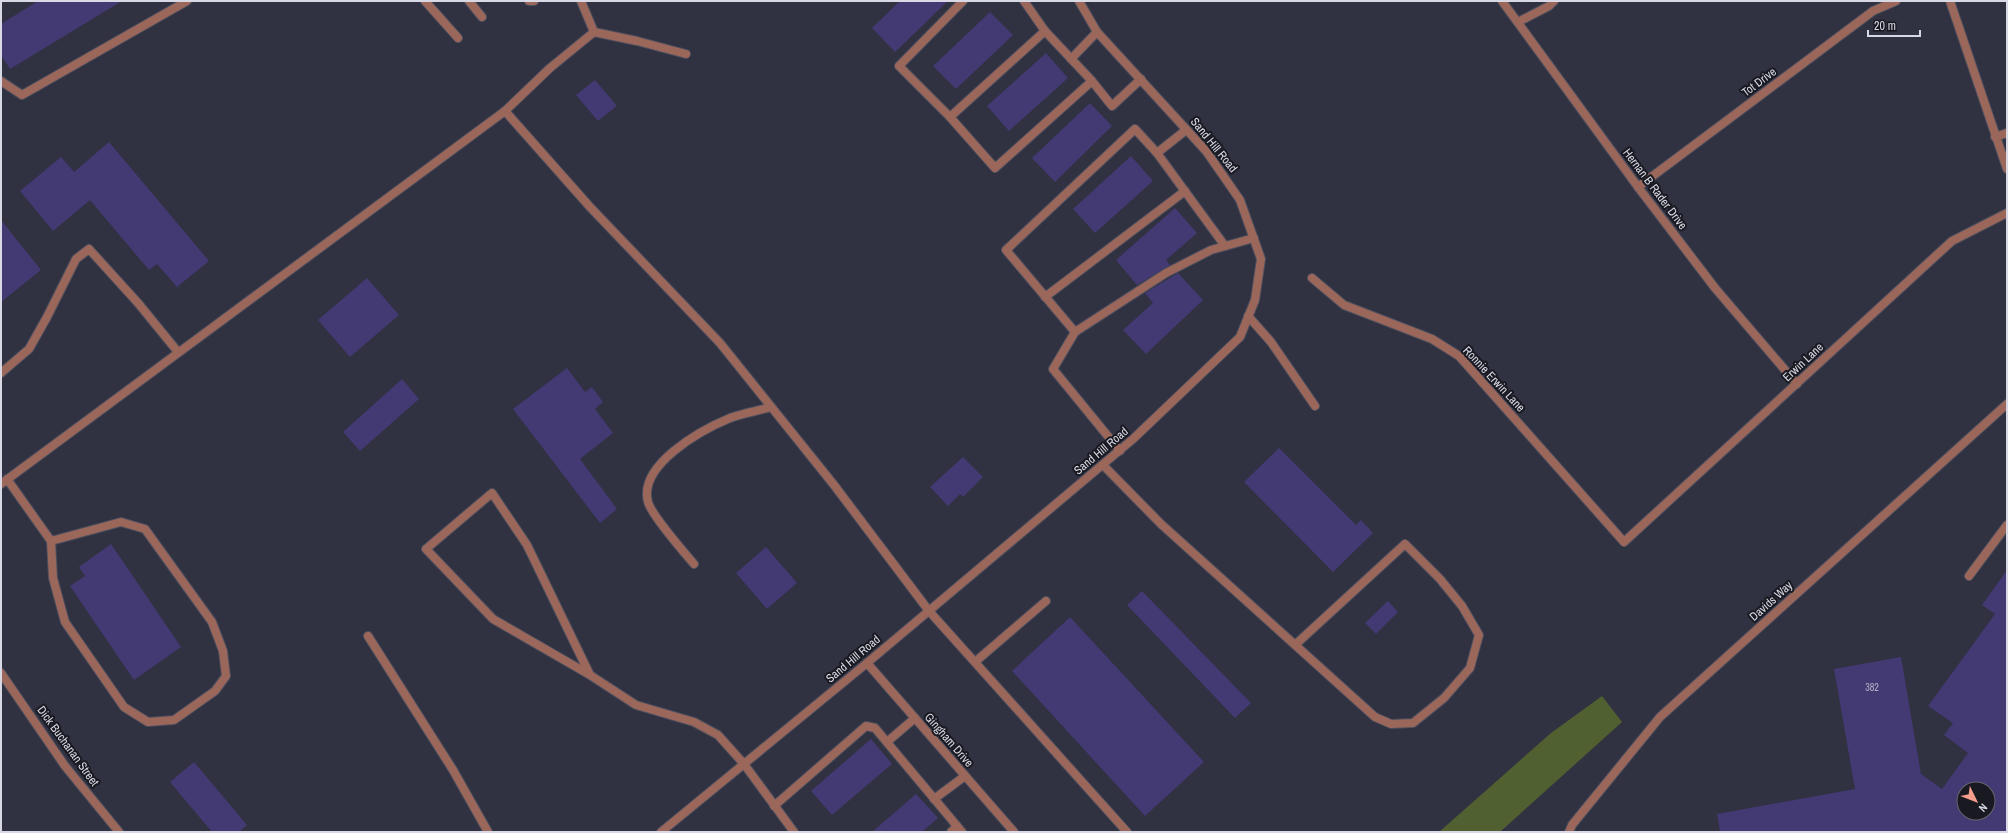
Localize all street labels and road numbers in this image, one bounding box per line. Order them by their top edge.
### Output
street label: Tot Drive [1738,64,1780,100]
street label: Sand Hill Road [1187,114,1241,176]
street label: Hernan B Rader Drive [1619,145,1691,233]
street label: Erwin Lane [1779,339,1827,385]
street label: Ronnie Erwin Lane [1459,343,1529,415]
street label: Sand Hill Road [1071,424,1131,478]
street label: Davids Way [1746,577,1796,625]
street label: Sand Hill Road [823,632,883,686]
street label: Dick Buchanan Street [33,703,103,790]
street label: Gingham Drive [921,710,977,770]

